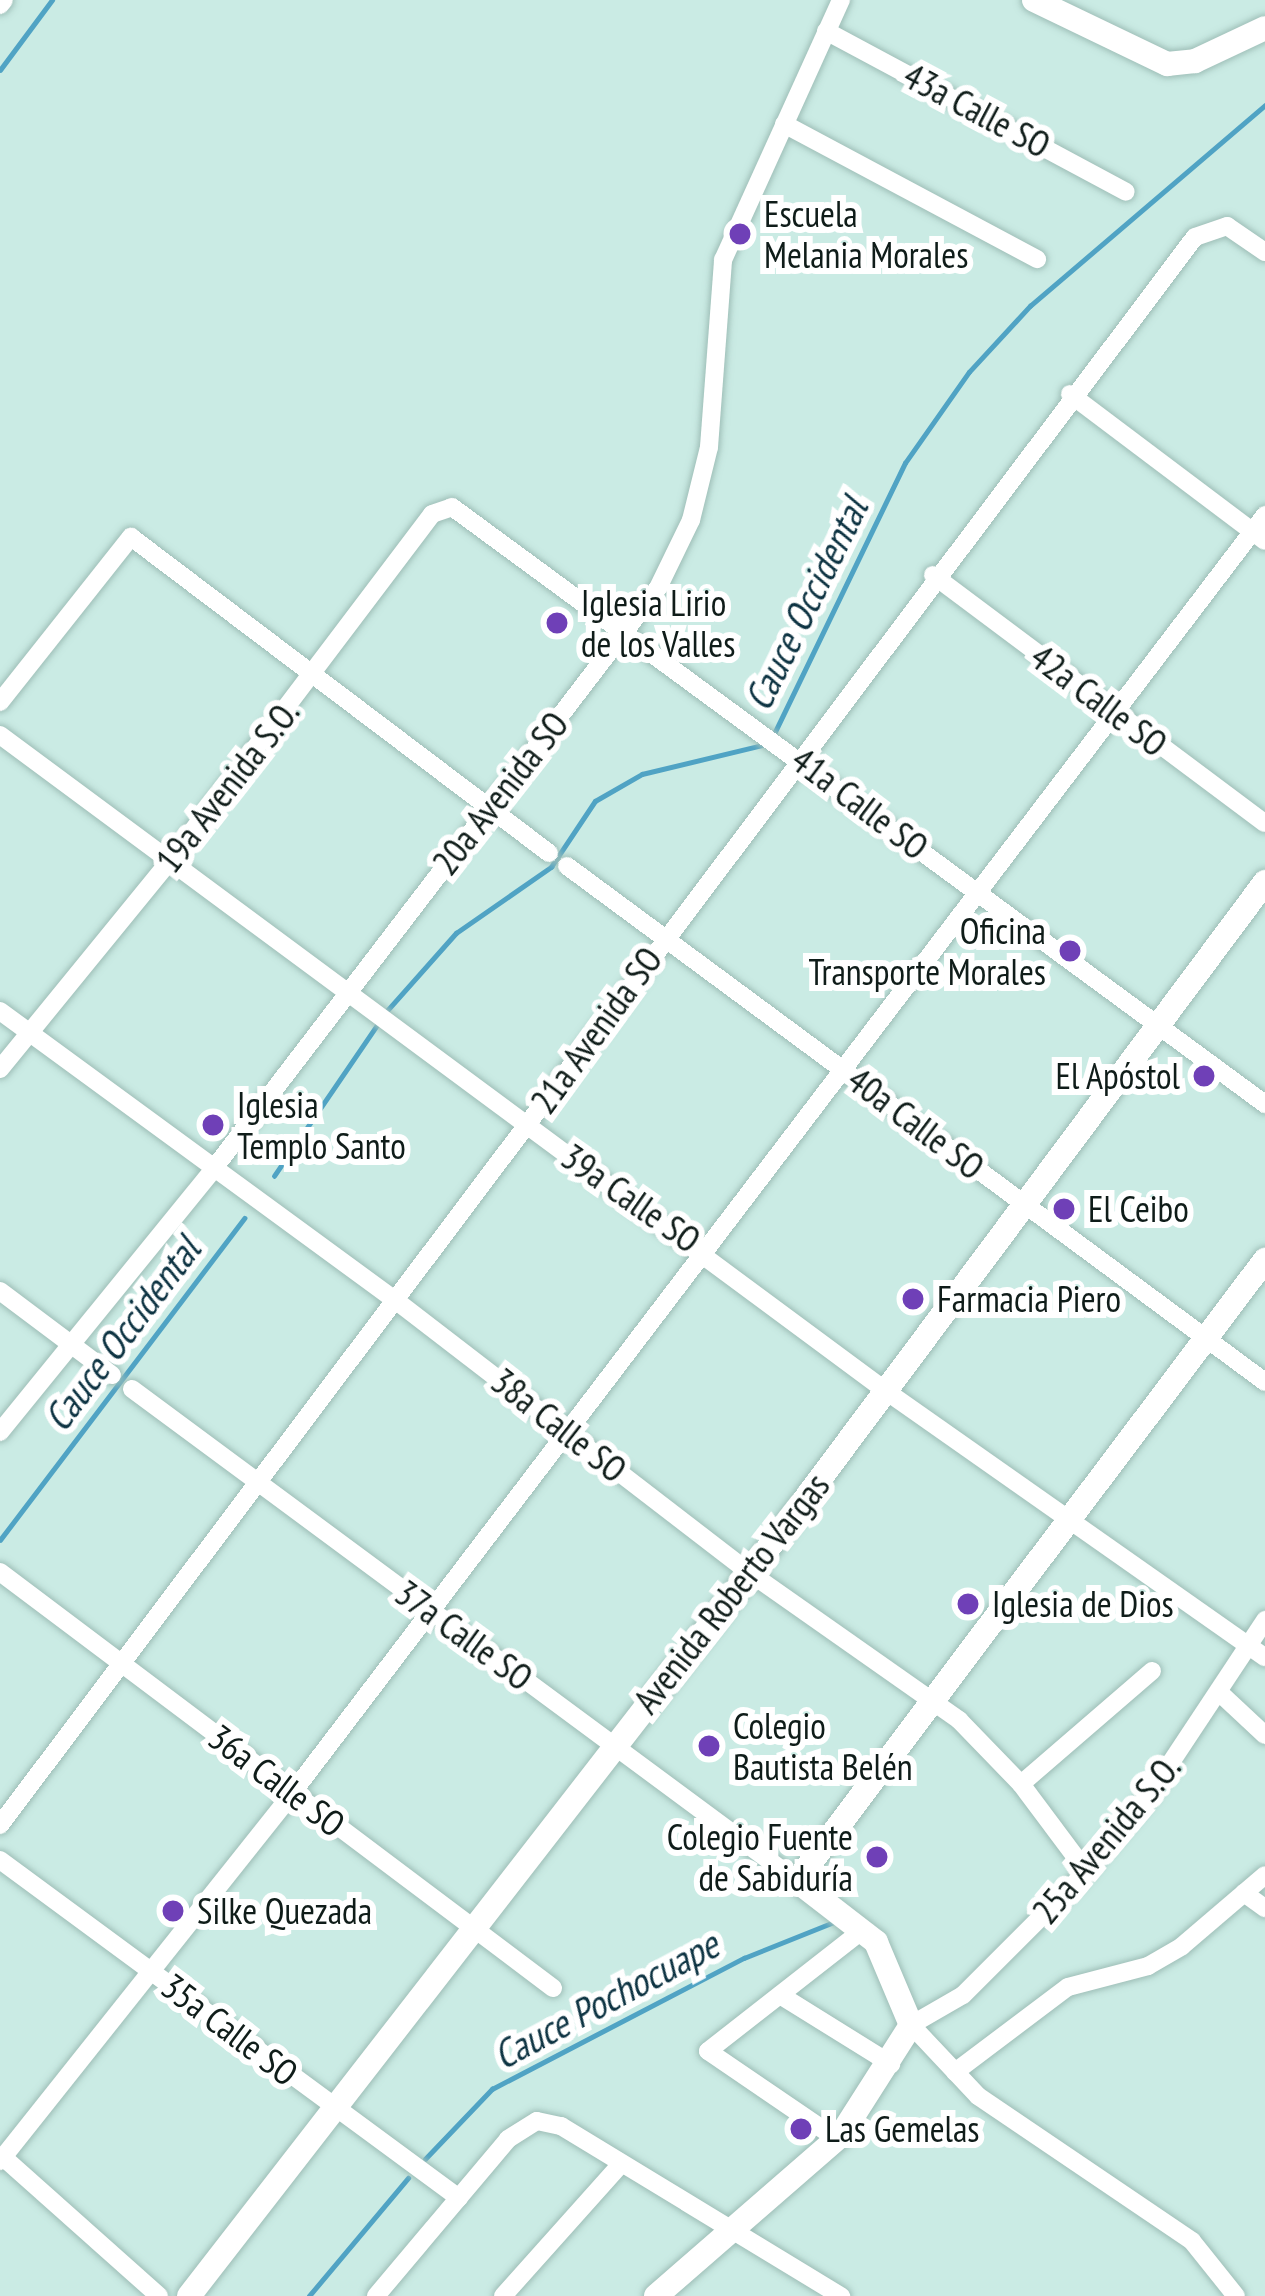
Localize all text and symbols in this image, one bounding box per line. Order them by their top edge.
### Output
street label: 43a Calle SO [897,54,1057,166]
place label: Escuela Melania Morales [764,191,968,276]
marker: Escuela Melania Morales [727,221,753,247]
water label: Cauce Occidental [735,490,877,718]
place label: Iglesia Lirio de los Valles [581,580,736,665]
marker: Iglesia Lirio de los Valles [544,610,570,636]
street label: 42a Calle SO [1022,635,1176,765]
street label: 19a Avenida S.O. [146,691,308,881]
street label: 20a Avenida SO [423,703,577,883]
street label: 41a Calle SO [783,738,937,868]
place label: Oficina Transporte Morales [809,908,1046,993]
street label: 21a Avenida SO [521,938,671,1122]
marker: Oficina Transporte Morales [1057,938,1083,964]
place label: El Apóstol [1055,1054,1180,1098]
street label: 40a Calle SO [839,1058,993,1188]
marker: El Apóstol [1191,1063,1217,1089]
place label: Iglesia Templo Santo [237,1082,406,1167]
marker: Iglesia Templo Santo [200,1112,226,1138]
street label: 39a Calle SO [553,1135,709,1261]
place label: El Ceibo [1088,1187,1189,1231]
marker: El Ceibo [1051,1196,1077,1222]
water label: Cauce Occidental [34,1228,210,1440]
place label: Farmacia Piero [937,1277,1121,1321]
marker: Farmacia Piero [900,1286,926,1312]
street label: 38a Calle SO [483,1359,635,1491]
street label: Avenida Roberto Vargas [624,1464,838,1722]
street label: 37a Calle SO [387,1571,541,1699]
place label: Iglesia de Dios [992,1582,1174,1626]
marker: Iglesia de Dios [955,1591,981,1617]
place label: Colegio Bautista Belén [733,1703,913,1788]
street label: 36a Calle SO [200,1715,354,1845]
marker: Colegio Bautista Belén [696,1733,722,1759]
street label: 25a Avenida S.O. [1023,1746,1189,1932]
place label: Colegio Fuente de Sabiduría [667,1814,853,1899]
marker: Colegio Fuente de Sabiduría [864,1844,890,1870]
place label: Silke Quezada [197,1889,372,1933]
marker: Silke Quezada [160,1898,186,1924]
water label: Cauce Pochocuape [485,1921,727,2079]
street label: 35a Calle SO [153,1964,307,2094]
place label: Las Gemelas [825,2107,979,2151]
marker: Las Gemelas [788,2116,814,2142]

